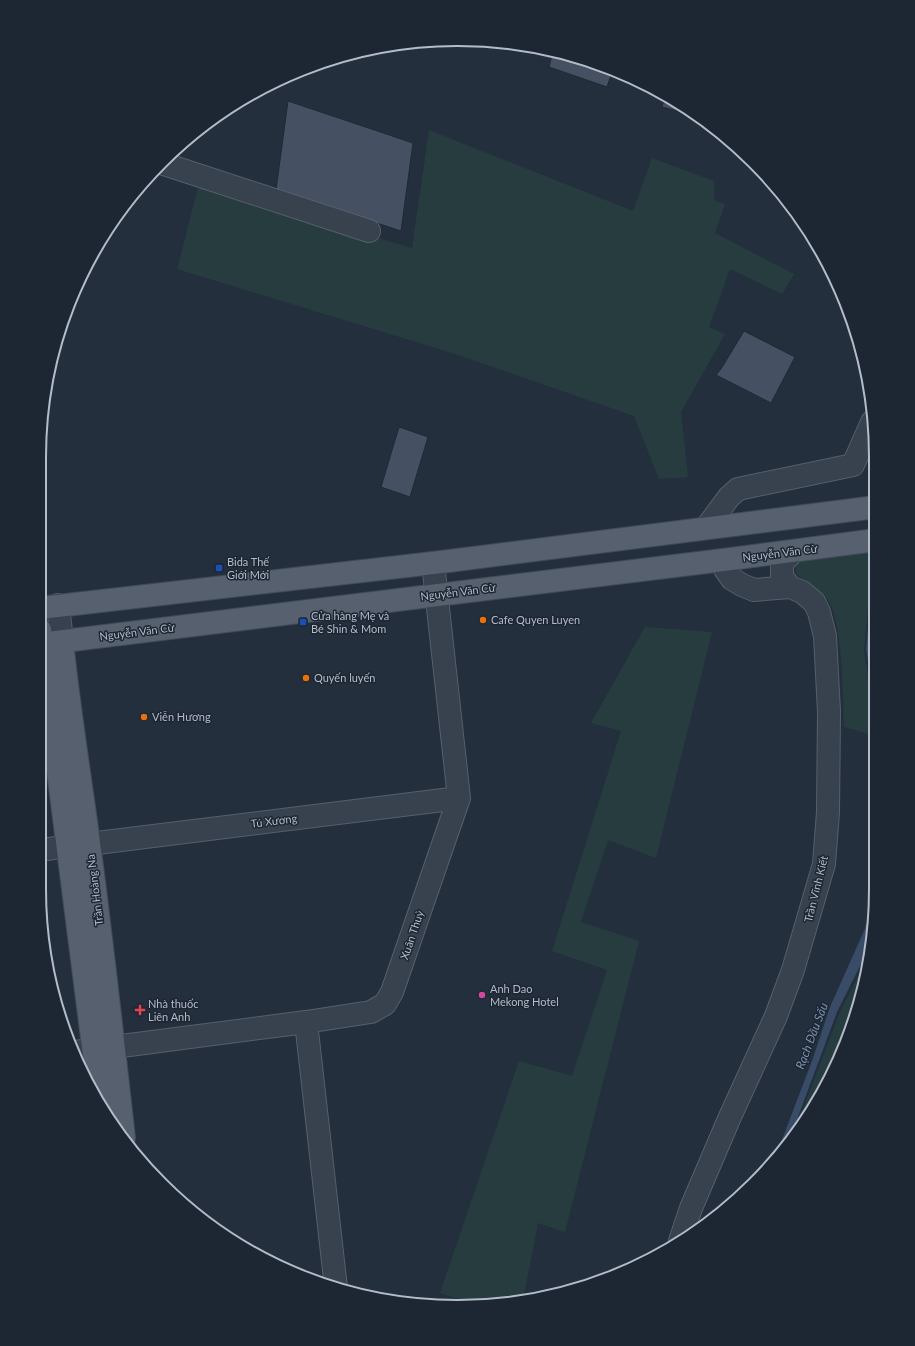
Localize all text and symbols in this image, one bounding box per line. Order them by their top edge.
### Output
street label: Nguyễn Văn Cừ [742,541,819,564]
place label: Bida Thế Giới Mới [227,555,270,581]
marker: Bida Thế Giới Mới [214,563,224,573]
street label: Nguyễn Văn Cừ [420,580,497,603]
place label: Cửa hàng Mẹ và Bé Shin & Mom [311,609,389,635]
place label: Cafe Quyen Luyen [491,613,580,626]
marker: Cafe Quyen Luyen [478,615,488,625]
marker: Cửa hàng Mẹ và Bé Shin & Mom [298,617,308,627]
street label: Nguyễn Văn Cừ [99,620,176,643]
place label: Quyến luyến [314,671,375,684]
marker: Quyến luyến [301,673,311,683]
place label: Viễn Hương [152,710,211,723]
marker: Viễn Hương [139,712,149,722]
street label: Tú Xương [250,811,298,830]
street label: Trần Hoàng Na [84,854,105,927]
street label: Trần Vĩnh Kiết [801,854,830,924]
street label: Xuân Thuỷ [397,908,426,961]
place label: Anh Dao Mekong Hotel [490,982,559,1008]
marker: Anh Dao Mekong Hotel [477,990,487,1000]
place label: Nhà thuốc Liên Anh [148,997,198,1023]
water label: Rạch Đầu Sấu [792,1001,831,1071]
marker: Nhà thuốc Liên Anh [135,1005,145,1015]

